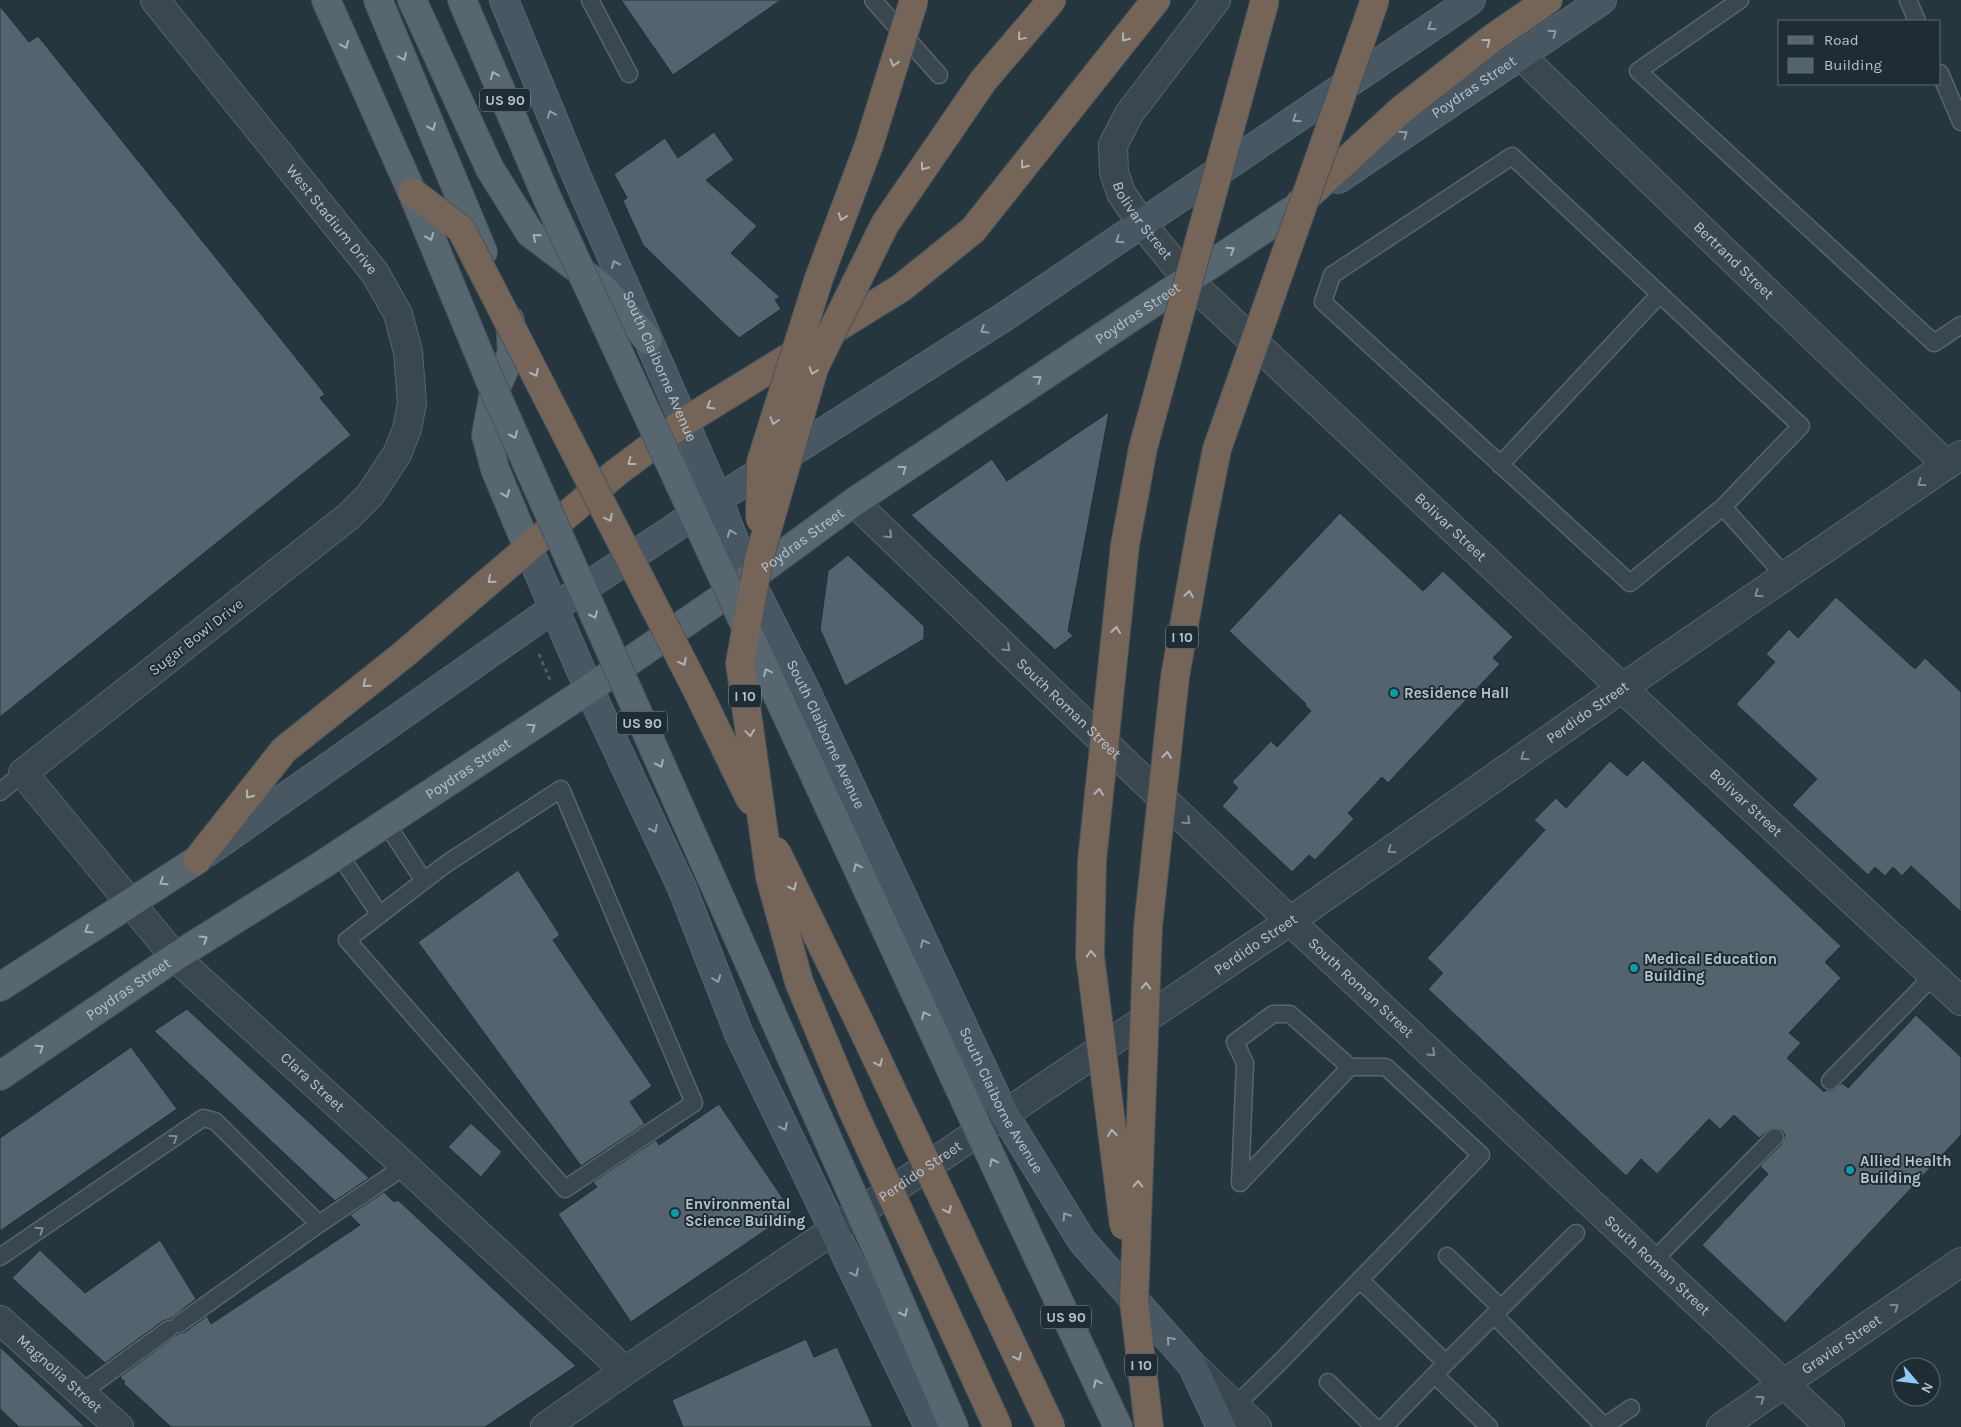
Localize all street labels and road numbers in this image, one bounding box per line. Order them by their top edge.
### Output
street label: Poydras Street [1428,52,1520,122]
road number: US 90 [480,88,530,112]
street label: West Stadium Drive [282,161,382,278]
street label: Bolivar Street [1109,179,1177,263]
street label: Bertrand Street [1690,218,1778,303]
street label: Poydras Street [1092,278,1184,348]
street label: South Claiborne Avenue [619,288,701,444]
street label: Bolivar Street [1411,489,1491,565]
street label: Poydras Street [757,503,848,576]
street label: Sugar Bowl Drive [145,594,247,680]
road number: I 10 [1166,626,1198,649]
street label: South Roman Street [1013,654,1125,763]
street label: South Claiborne Avenue [783,657,869,812]
street label: Perdido Street [1543,677,1632,747]
road number: I 10 [729,684,761,708]
road number: US 90 [617,711,667,734]
street label: Poydras Street [422,734,515,803]
street label: Bolivar Street [1706,765,1786,841]
street label: Perdido Street [1210,910,1301,979]
street label: South Roman Street [1304,934,1418,1042]
street label: Poydras Street [82,953,174,1024]
street label: South Claiborne Avenue [956,1024,1047,1177]
street label: Clara Street [277,1048,349,1116]
street label: Perdido Street [875,1137,966,1206]
street label: South Roman Street [1601,1211,1714,1319]
road number: US 90 [1041,1305,1091,1328]
street label: Gravier Street [1798,1310,1885,1378]
street label: Magnolia Street [13,1331,106,1417]
road number: I 10 [1125,1354,1157,1376]

